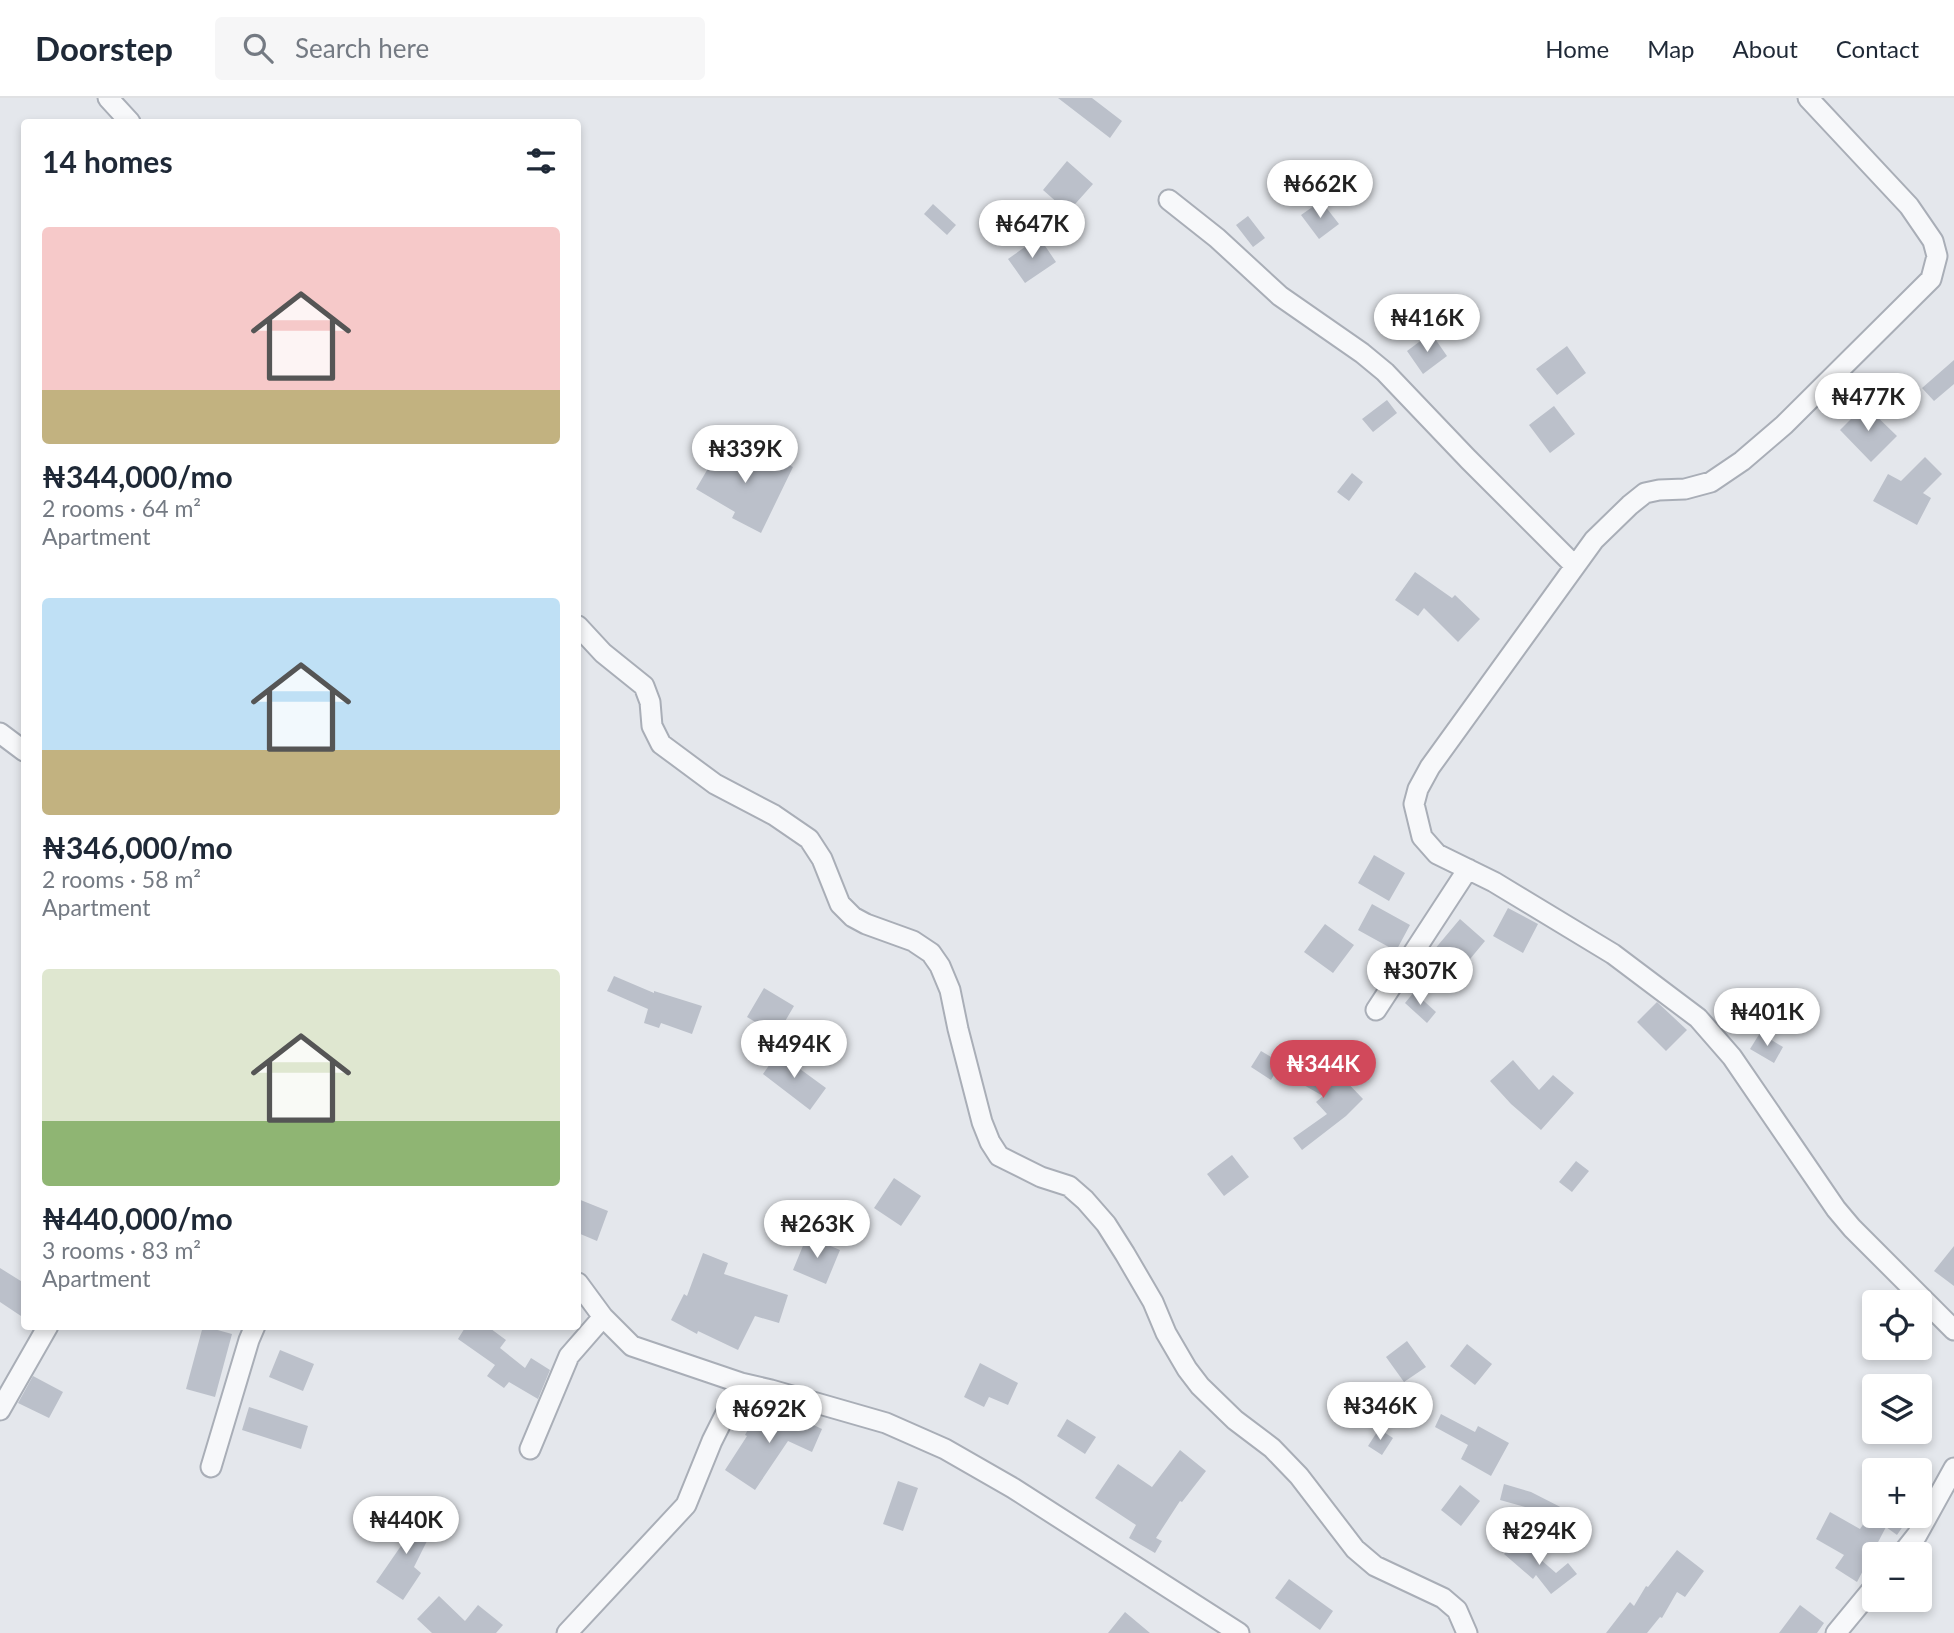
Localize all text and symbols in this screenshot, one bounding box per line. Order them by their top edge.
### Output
search box [215,17,705,80]
text: Doorstep [35,28,173,68]
icon: search [239,29,277,67]
text: Search here [295,32,429,64]
text: Home [1545,34,1609,63]
text: Map [1647,34,1695,63]
text: About [1733,34,1798,63]
text: Contact [1836,34,1919,63]
icon: filters [522,142,560,180]
text: 14 homes [42,143,173,179]
pin: ₦662K [1271,160,1369,220]
text: ₦662K [1283,169,1357,197]
pin: ₦647K [983,200,1081,260]
text: ₦647K [995,209,1069,237]
icon: home [238,273,364,399]
pin: ₦416K [1378,294,1476,354]
text: ₦416K [1390,303,1464,331]
pin: ₦477K [1819,374,1917,433]
text: ₦477K [1831,382,1905,410]
pin: ₦339K [696,426,794,485]
text: ₦339K [708,434,782,462]
text: ₦344,000/mo [42,458,233,494]
text: 2 rooms · 64 m² [42,494,201,522]
text: Apartment [42,522,150,550]
icon: home [238,644,364,770]
text: ₦346,000/mo [42,829,233,865]
text: 2 rooms · 58 m² [42,865,201,893]
text: Apartment [42,893,150,921]
pin: ₦307K [1371,948,1469,1007]
text: ₦307K [1383,956,1457,984]
pin: ₦401K [1718,988,1816,1048]
text: ₦401K [1730,997,1804,1025]
icon: home [238,1015,364,1141]
pin: ₦494K [745,1020,843,1080]
text: ₦494K [757,1029,831,1057]
pin: ₦344K [1274,1040,1372,1100]
text: ₦344K [1286,1049,1360,1077]
text: ₦440,000/mo [42,1200,233,1236]
pin: ₦263K [768,1200,866,1260]
text: ₦263K [780,1209,854,1237]
text: 3 rooms · 83 m² [42,1236,201,1264]
text: Apartment [42,1264,150,1292]
map controls [1862,1290,1932,1612]
button: locate [1862,1290,1932,1360]
button: layers [1862,1374,1932,1444]
pin: ₦346K [1331,1382,1429,1442]
pin: ₦692K [720,1386,818,1445]
text: ₦346K [1343,1391,1417,1419]
text: ₦692K [732,1394,806,1422]
button: + [1862,1458,1932,1528]
pin: ₦440K [357,1496,455,1556]
text: ₦440K [369,1505,443,1533]
pin: ₦294K [1490,1508,1588,1567]
text: ₦294K [1502,1516,1576,1544]
button: − [1862,1542,1932,1612]

